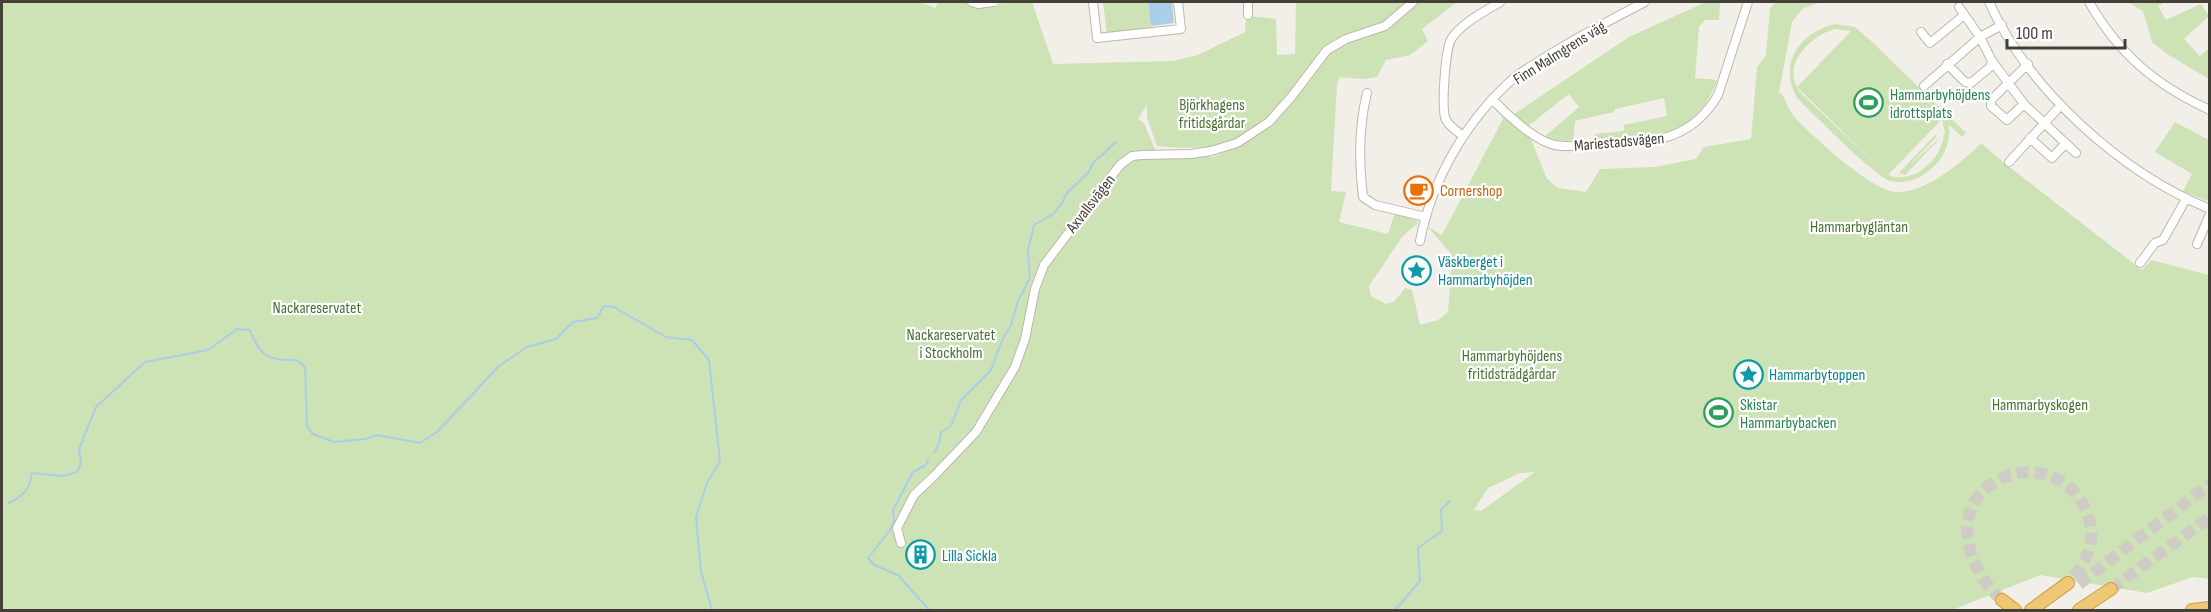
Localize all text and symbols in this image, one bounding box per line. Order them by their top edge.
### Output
scale bar [2007,12,2126,50]
street label: Finn Malmgrens väg [1510,17,1609,89]
text: 100 m [2016,23,2053,44]
place label: Hammarbyhöjdens idrottsplats [1890,86,1991,123]
sports icon: Hammarbyhöjdens idrottsplats [1853,87,1885,119]
park label: Björkhagens fritidsgårdar [1179,96,1246,133]
street label: Mariestadsvägen [1573,129,1665,156]
street label: Axvallsvägen [1062,171,1120,238]
cafe icon: Cornershop [1403,174,1435,206]
place label: Cornershop [1440,182,1502,201]
park label: Hammarbygläntan [1810,218,1908,237]
place label: Väskberget i Hammarbyhöjden [1438,253,1533,290]
place icon: Väskberget i Hammarbyhöjden [1401,254,1433,286]
park label: Nackareservatet [273,299,362,318]
park label: Nackareservatet i Stockholm [907,326,996,363]
park label: Hammarbyhöjdens fritidsträdgårdar [1462,347,1562,384]
place icon: Hammarbytoppen [1732,358,1764,390]
place label: Hammarbytoppen [1769,366,1865,385]
place label: Skistar Hammarbybacken [1740,396,1837,433]
park label: Hammarbyskogen [1992,396,2088,415]
sports icon: Skistar Hammarbybacken [1703,397,1735,429]
building icon: Lilla Sickla [905,539,937,571]
place label: Lilla Sickla [942,547,997,566]

